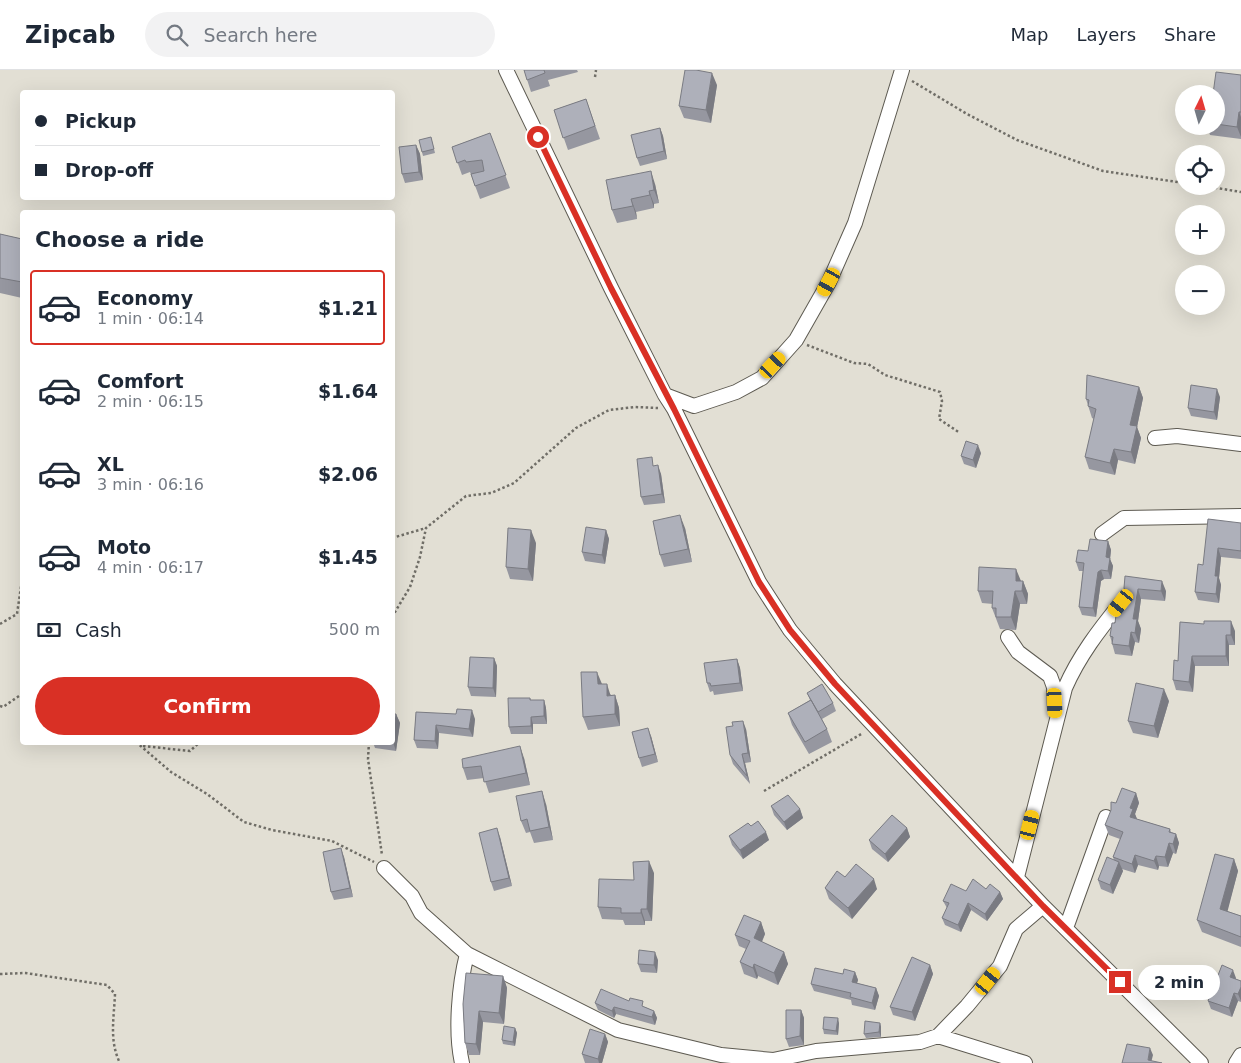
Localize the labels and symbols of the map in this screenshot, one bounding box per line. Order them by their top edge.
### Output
north arrow [1175,85,1225,135]
route start [527,126,549,148]
car [815,265,842,299]
car [757,349,788,381]
car [1105,587,1136,619]
car [1046,688,1063,718]
car [1019,809,1040,841]
callout: 2 min [1138,964,1220,1000]
car [972,965,1003,997]
route end [1109,971,1131,993]

